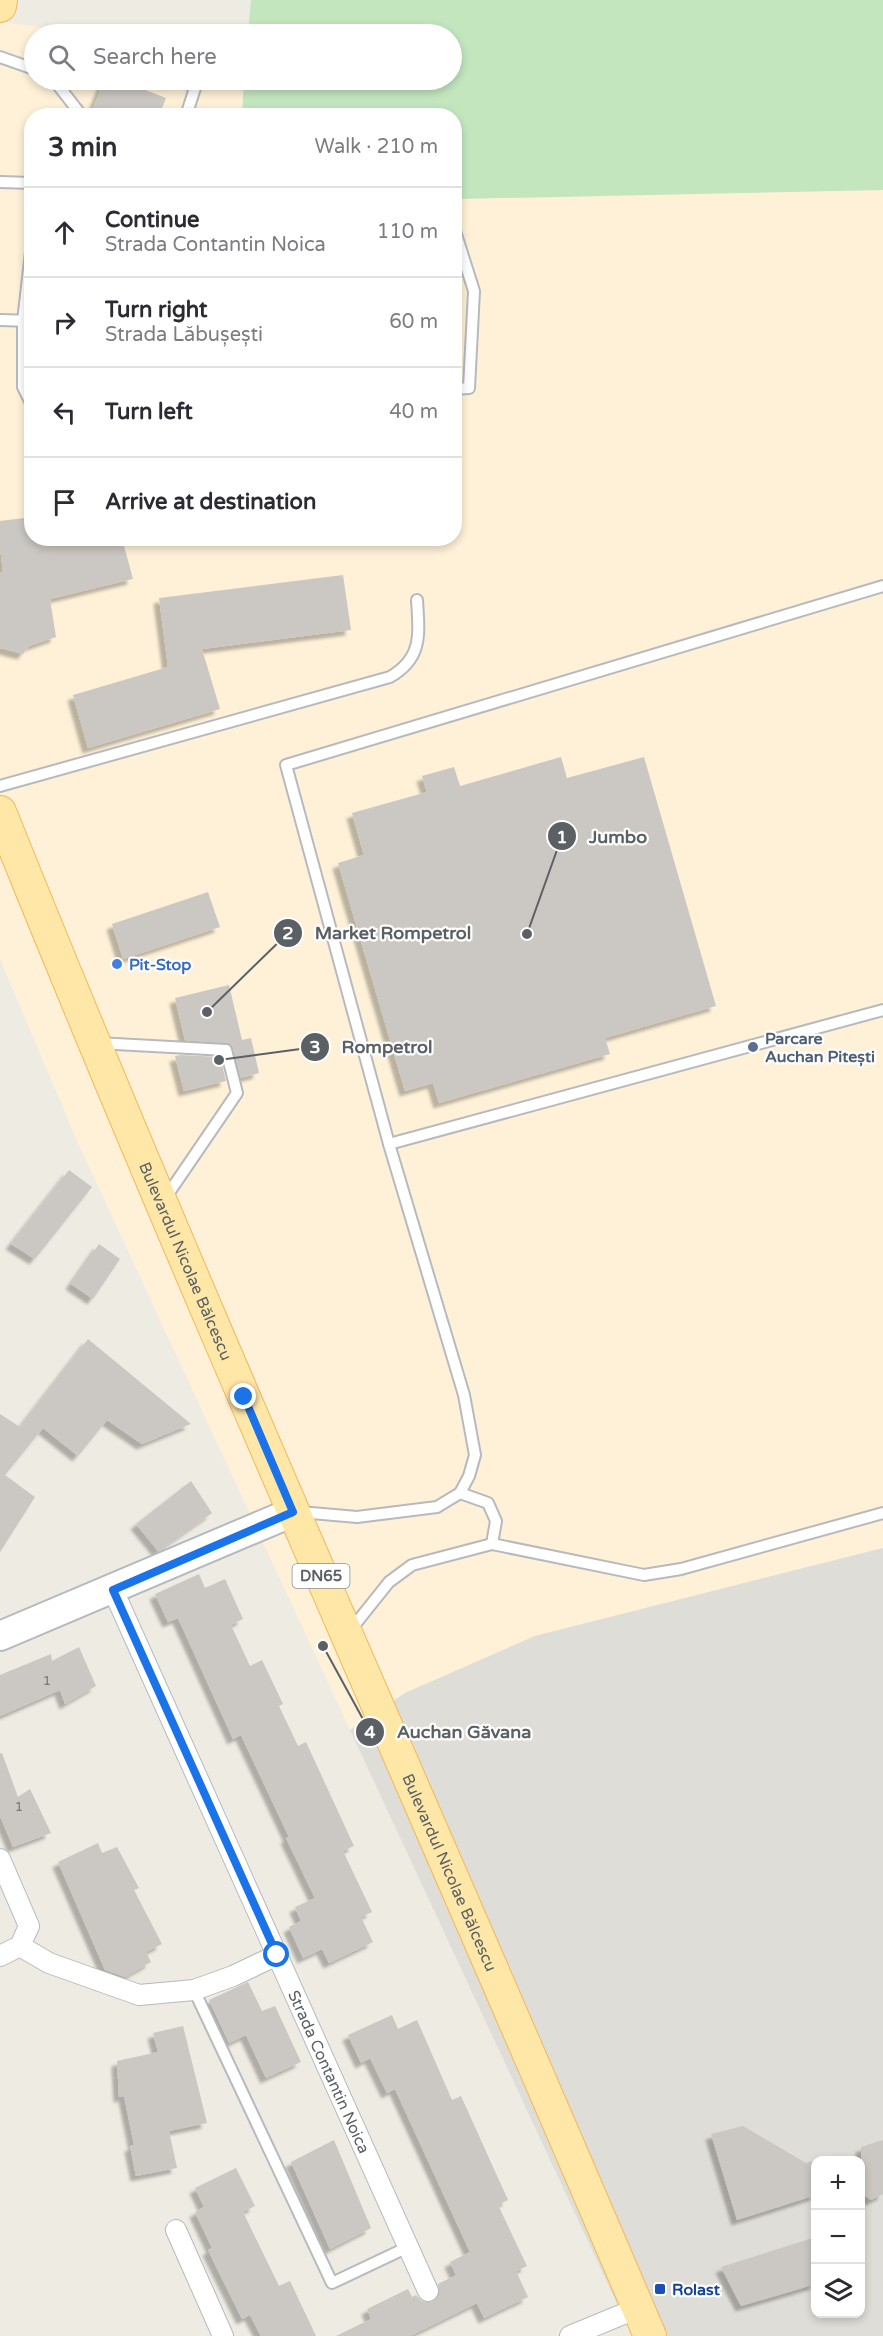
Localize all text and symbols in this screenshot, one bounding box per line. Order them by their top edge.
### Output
search box [24,24,462,90]
icon: search [45,41,78,74]
text: Search here [93,44,217,70]
text: 3 min [48,132,117,163]
text: Walk · 210 m [315,135,438,159]
text: Continue [105,207,200,233]
icon: ahead [48,216,81,249]
text: 110 m [377,220,438,244]
text: Strada Contantin Noica [105,233,326,257]
text: Turn right [105,297,207,323]
icon: right [48,306,81,339]
text: 60 m [389,310,438,334]
text: Strada Lăbușești [105,323,263,347]
icon: left [48,396,81,429]
text: Turn left [105,399,193,425]
text: 40 m [389,400,438,424]
icon: arrive [48,486,81,519]
text: Arrive at destination [105,489,316,515]
callout: Jumbo [547,818,659,854]
text: 1 [556,826,568,848]
text: Jumbo [588,826,647,848]
callout: Market Rompetrol [273,915,483,951]
text: 2 [282,922,294,944]
text: Market Rompetrol [315,922,471,944]
place label: Pit-Stop [129,955,191,975]
marker: Pit-Stop [110,957,124,971]
callout: Rompetrol [300,1029,445,1065]
place label: Parcare Auchan Pitești [765,1029,875,1067]
text: 3 [309,1036,321,1058]
text: Rompetrol [342,1036,432,1058]
marker: Parcare Auchan Pitești [746,1040,760,1054]
street label: Bulevardul Nicolae Bălcescu [134,1159,236,1364]
route end [230,1383,256,1409]
road number: DN65 [292,1564,350,1588]
house number: 1 [43,1672,51,1689]
callout: Auchan Găvana [355,1714,544,1750]
text: 4 [364,1721,376,1743]
text: Auchan Găvana [397,1721,531,1743]
street label: Bulevardul Nicolae Bălcescu [397,1771,501,1975]
house number: 1 [15,1798,23,1815]
route start [263,1941,289,1967]
street label: Strada Contantin Noica [283,1987,374,2157]
map controls [811,2156,865,2318]
button: + [811,2156,865,2210]
button: − [811,2210,865,2264]
button: layers [811,2264,865,2318]
place label: Rolast [672,2280,721,2300]
marker: Rolast [653,2282,667,2296]

